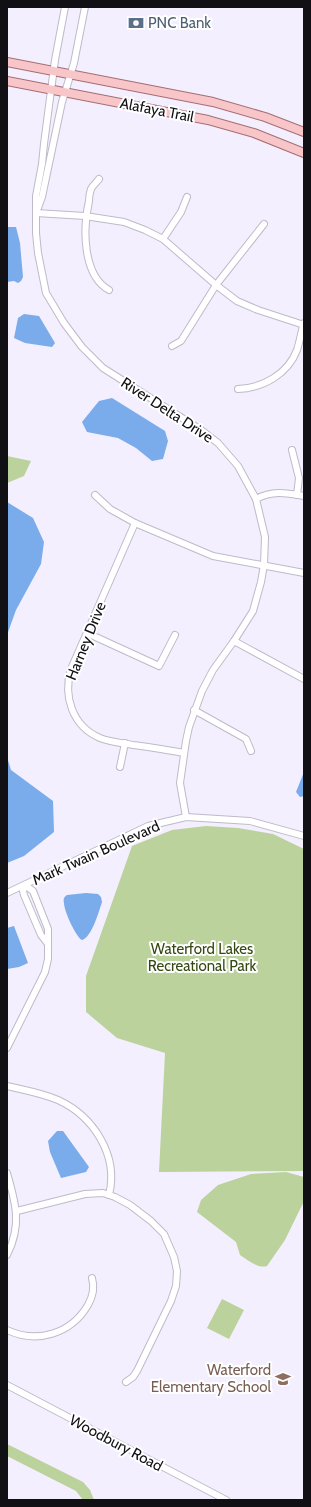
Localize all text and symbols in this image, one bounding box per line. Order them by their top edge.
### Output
bank icon: PNC Bank [127,14,145,32]
place label: PNC Bank [148,14,211,32]
street label: Alafaya Trail [119,94,196,126]
street label: River Delta Drive [117,373,217,447]
street label: Harney Drive [62,599,110,683]
street label: Mark Twain Boulevard [30,817,162,889]
park label: Waterford Lakes Recreational Park [148,940,257,975]
place label: Waterford Elementary School [151,1361,271,1396]
school or university icon: Waterford Elementary School [274,1370,292,1388]
street label: Woodbury Road [66,1411,166,1475]

